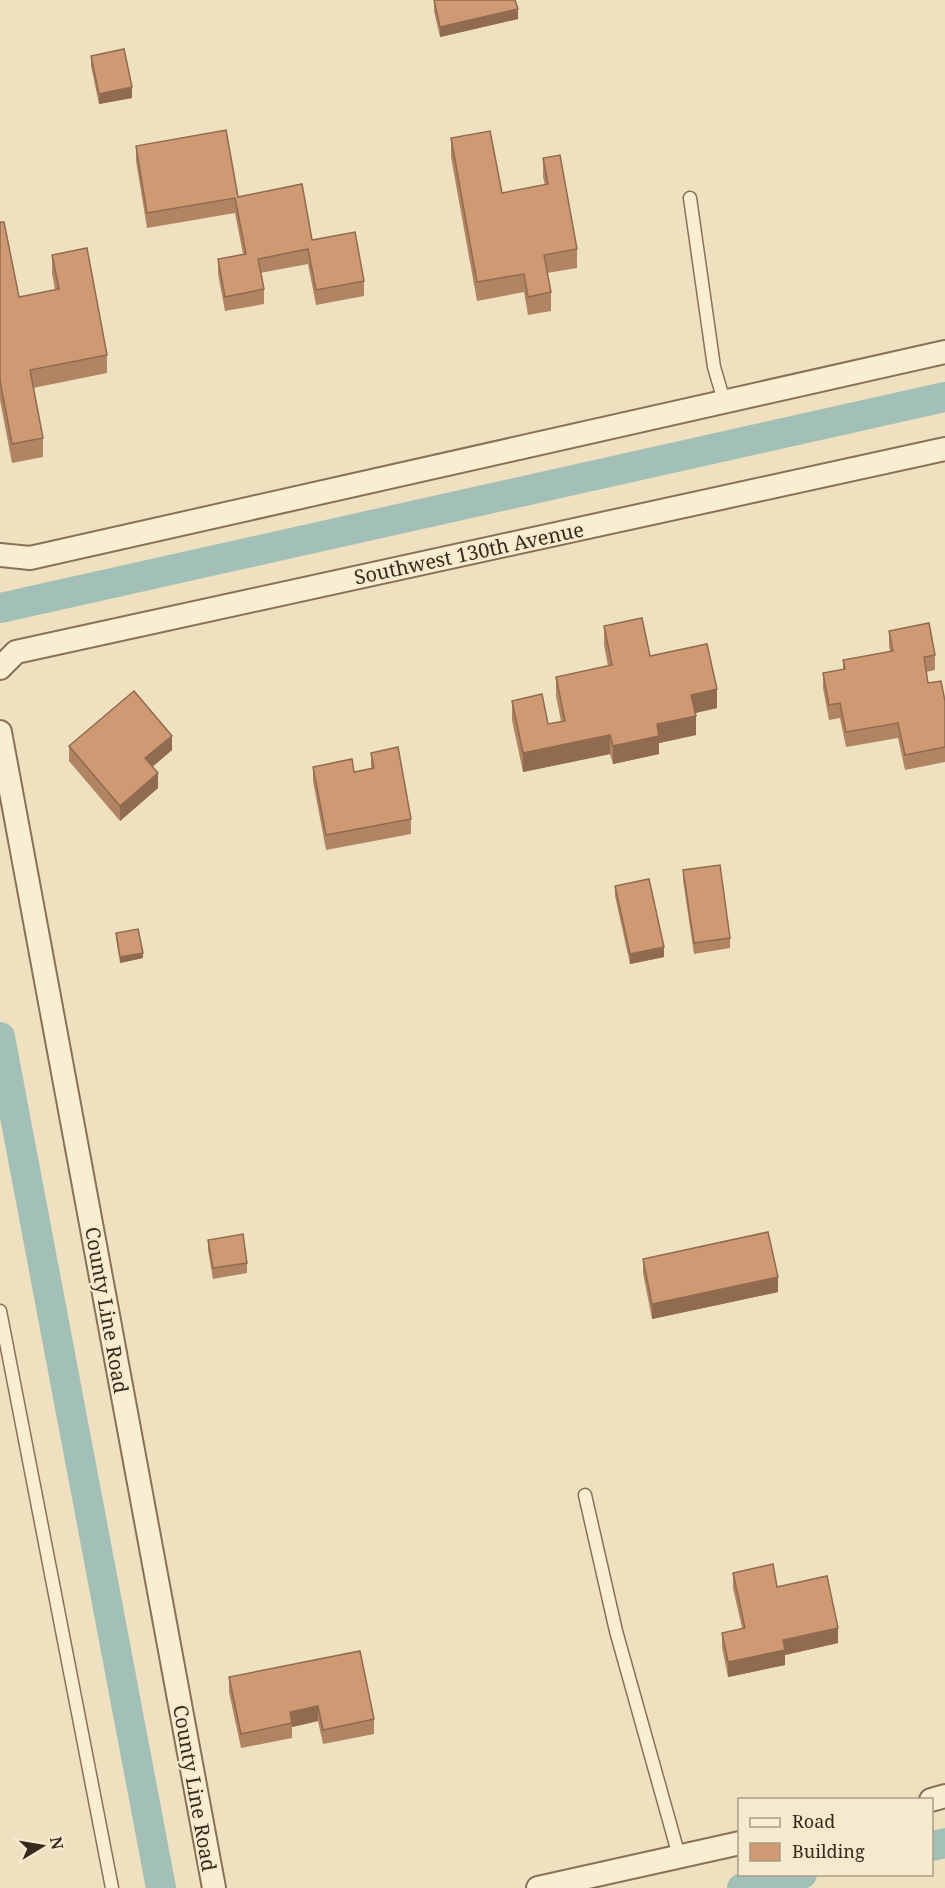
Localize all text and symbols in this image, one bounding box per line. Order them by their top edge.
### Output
street label: Southwest 130th Avenue [352,515,586,591]
street label: County Line Road [79,1225,135,1395]
street label: County Line Road [167,1703,223,1873]
legend [738,1798,933,1876]
text: Road [792,1809,835,1833]
north arrow [12,1816,72,1876]
text: N [45,1835,69,1852]
text: Building [792,1839,865,1863]

